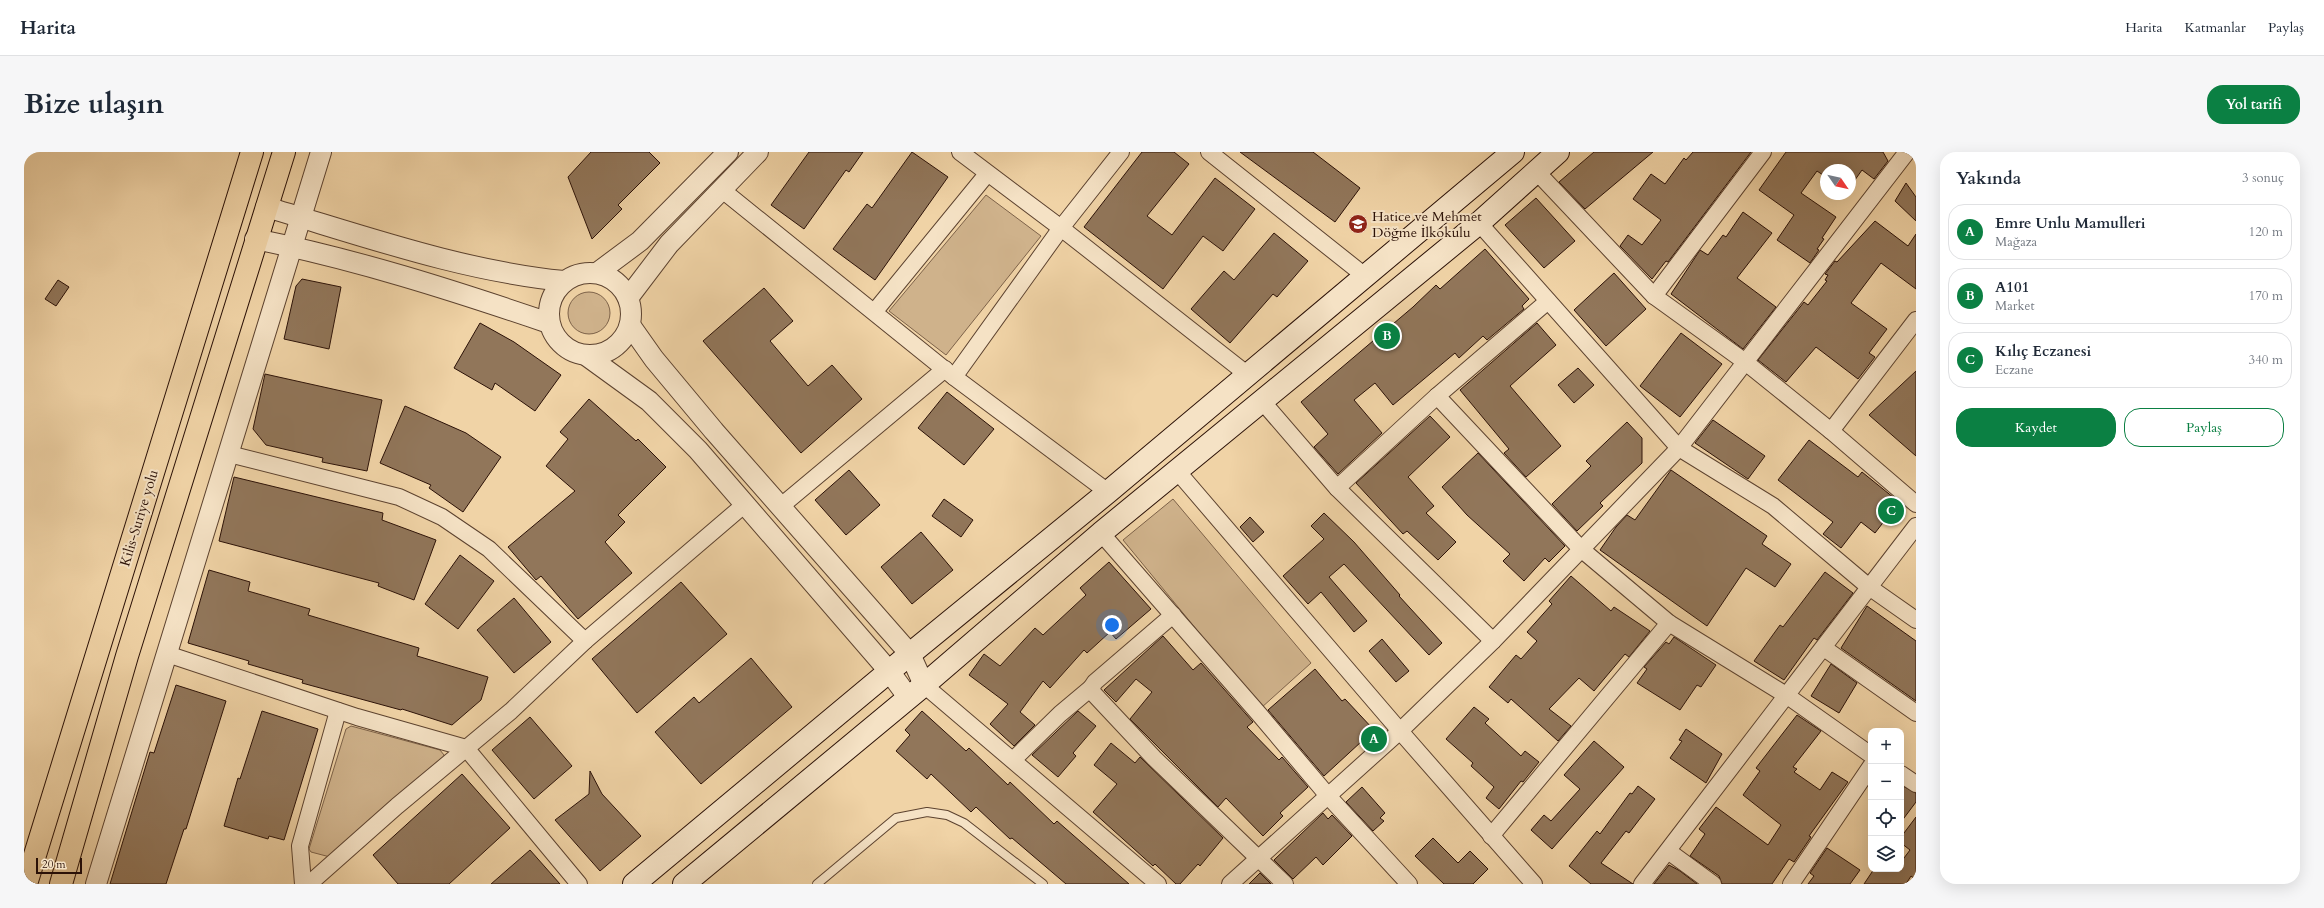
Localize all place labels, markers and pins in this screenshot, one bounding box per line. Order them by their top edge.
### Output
place label: Hatice ve Mehmet Döğme İlkokulu [1372,207,1482,242]
school or university icon: Hatice ve Mehmet Döğme İlkokulu [1347,213,1369,235]
pin: B [1374,321,1400,351]
pin: C [1878,496,1904,526]
pin: A [1361,724,1387,754]

